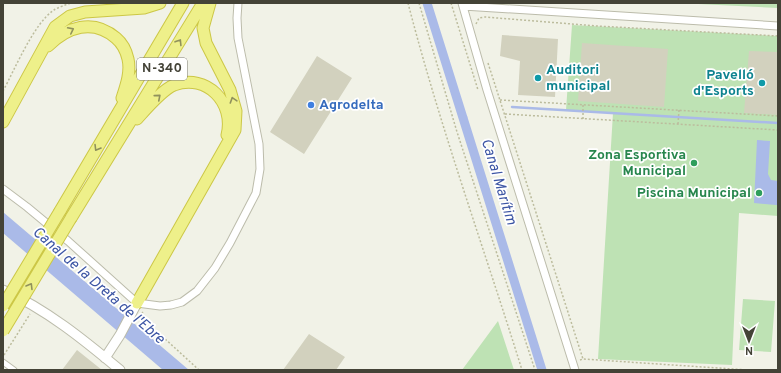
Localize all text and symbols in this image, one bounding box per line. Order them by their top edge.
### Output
one-way arrow [67,28,74,35]
one-way arrow [174,39,181,46]
road number: N-340 [137,58,187,80]
place label: Auditori municipal [546,62,610,95]
place label: Pavelló d'Esports [693,67,754,100]
marker: Auditori municipal [533,73,543,83]
marker: Pavelló d'Esports [757,78,767,88]
one-way arrow [154,95,161,102]
one-way arrow [229,97,238,104]
place label: Agrodelta [319,97,384,114]
marker: Agrodelta [306,100,316,110]
water label: Canal Marítim [476,136,520,228]
one-way arrow [95,144,102,151]
place label: Zona Esportiva Municipal [588,147,686,180]
marker: Zona Esportiva Municipal [689,158,699,168]
place label: Piscina Municipal [637,185,751,202]
marker: Piscina Municipal [754,188,764,198]
water label: Canal de la Dreta de l'Ebre [28,223,168,349]
one-way arrow [26,283,33,290]
north arrow [729,321,769,361]
text: N [745,343,753,357]

